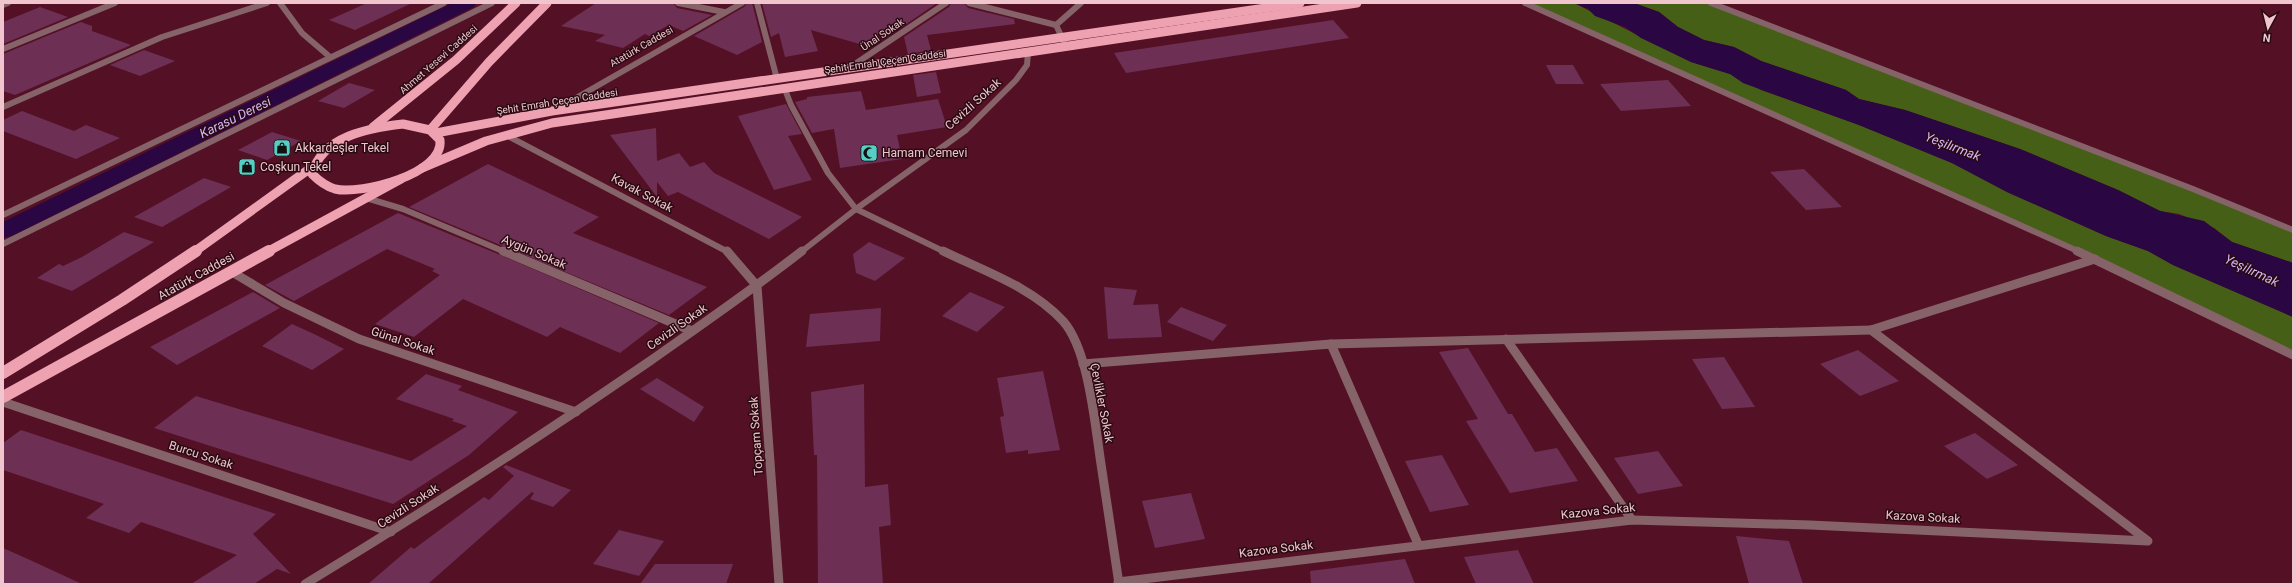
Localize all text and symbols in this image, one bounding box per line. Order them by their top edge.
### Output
north arrow [2248,8,2288,48]
street label: Ünal Sokak [858,15,907,53]
street label: Ahmet Yesevi Caddesi [397,23,479,96]
street label: Atatürk Caddesi [608,24,675,69]
text: N [2262,30,2271,44]
street label: Şehit Emrah Çeçen Caddesi [824,48,946,75]
street label: Cevizli Sokak [942,75,1004,133]
street label: Şehit Emrah Çeçen Caddesi [496,86,618,117]
water label: Karasu Deresi [197,93,274,141]
water label: Yeşilırmak [1923,129,1983,164]
shop icon: Akkardeşler Tekel [272,138,292,158]
place label: Akkardeşler Tekel [295,141,389,155]
mosque icon: Hamam Cemevi [859,143,879,163]
place label: Hamam Cemevi [882,146,967,160]
shop icon: Coşkun Tekel [237,157,257,177]
place label: Coşkun Tekel [260,160,331,174]
street label: Kavak Sokak [609,171,676,216]
street label: Aygün Sokak [500,232,569,272]
street label: Atatürk Caddesi [155,249,237,303]
water label: Yeşilırmak [2222,251,2282,290]
street label: Cevizli Sokak [644,301,711,353]
street label: Günal Sokak [369,324,438,358]
street label: Çevlikler Sokak [1087,362,1117,445]
street label: Topçam Sokak [746,395,766,476]
street label: Burcu Sokak [167,438,236,472]
street label: Cevizli Sokak [375,481,442,531]
street label: Kazova Sokak [1560,500,1637,522]
street label: Kazova Sokak [1885,508,1962,526]
street label: Kazova Sokak [1238,537,1315,560]

